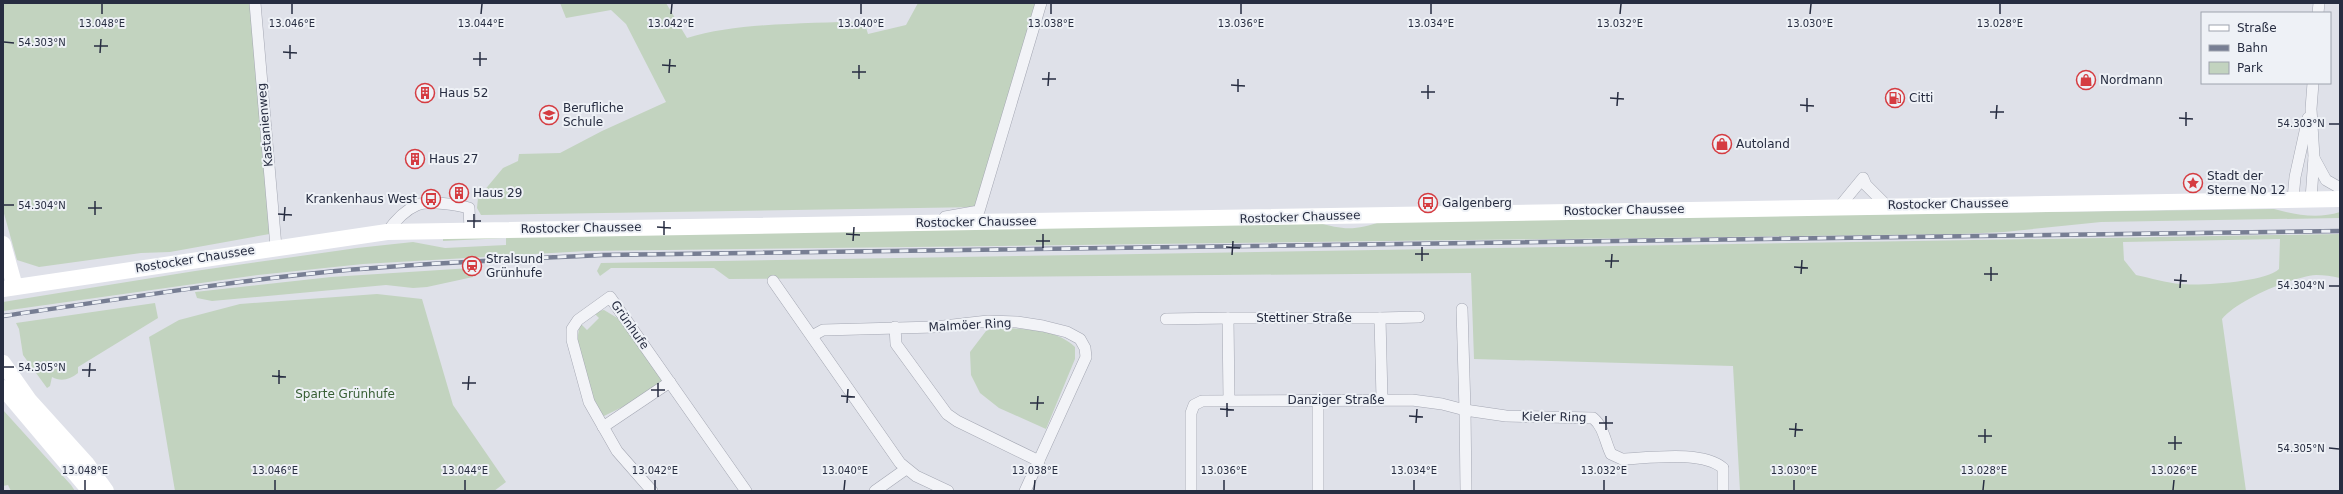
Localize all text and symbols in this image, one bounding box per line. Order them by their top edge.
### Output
legend [2201,12,2331,84]
text: 13.048°E [79,18,125,29]
text: 13.046°E [269,18,315,29]
text: 13.044°E [458,18,504,29]
text: 13.042°E [648,18,694,29]
text: 13.040°E [838,18,884,29]
text: 13.038°E [1028,18,1074,29]
text: 13.036°E [1218,18,1264,29]
text: 13.034°E [1408,18,1454,29]
text: 13.032°E [1597,18,1643,29]
text: 13.030°E [1787,18,1833,29]
text: 13.028°E [1977,18,2023,29]
text: Straße [2237,21,2277,35]
text: 54.303°N [18,37,66,48]
text: Bahn [2237,41,2268,55]
text: Park [2237,61,2263,75]
shop icon: Nordmann [2075,69,2097,91]
place label: Nordmann [2100,73,2163,87]
building icon: Haus 52 [414,82,436,104]
street label: Kastanienweg [254,83,276,167]
place label: Haus 52 [439,86,488,100]
fuel station icon: Citti [1884,87,1906,109]
place label: Citti [1909,91,1933,105]
place label: Berufliche Schule [563,101,624,129]
school or university icon: Berufliche Schule [538,104,560,126]
text: 54.303°N [2277,118,2325,129]
shop icon: Autoland [1711,133,1733,155]
place label: Autoland [1736,137,1790,151]
building icon: Haus 27 [404,148,426,170]
place label: Haus 27 [429,152,478,166]
place label: Stadt der Sterne No 12 [2207,169,2286,197]
place icon: Stadt der Sterne No 12 [2182,172,2204,194]
building icon: Haus 29 [448,182,470,204]
place label: Haus 29 [473,186,522,200]
bus stop icon: Krankenhaus West [420,188,442,210]
place label: Krankenhaus West [306,192,417,206]
bus stop icon: Galgenberg [1417,192,1439,214]
place label: Galgenberg [1442,196,1512,210]
street label: Rostocker Chaussee [1887,196,2009,212]
text: 54.304°N [18,200,66,211]
street label: Rostocker Chaussee [1563,202,1685,218]
street label: Rostocker Chaussee [1239,208,1361,226]
street label: Rostocker Chaussee [915,214,1037,230]
street label: Rostocker Chaussee [520,220,642,236]
street label: Rostocker Chaussee [134,243,256,275]
place label: Stralsund Grünhufe [486,252,543,280]
station icon: Stralsund Grünhufe [461,255,483,277]
text: 54.304°N [2277,280,2325,291]
street label: Grünhufe [608,298,652,352]
street label: Stettiner Straße [1256,311,1352,325]
street label: Malmöer Ring [928,316,1012,334]
text: 54.305°N [18,362,66,373]
park label: Sparte Grünhufe [295,387,395,401]
street label: Danziger Straße [1287,393,1385,407]
street label: Kieler Ring [1521,409,1587,425]
text: 54.305°N [2277,443,2325,454]
text: 13.048°E [62,465,108,476]
text: 13.046°E [252,465,298,476]
text: 13.044°E [442,465,488,476]
text: 13.042°E [632,465,678,476]
text: 13.040°E [822,465,868,476]
text: 13.038°E [1012,465,1058,476]
text: 13.036°E [1201,465,1247,476]
text: 13.034°E [1391,465,1437,476]
text: 13.032°E [1581,465,1627,476]
text: 13.030°E [1771,465,1817,476]
text: 13.028°E [1961,465,2007,476]
text: 13.026°E [2151,465,2197,476]

